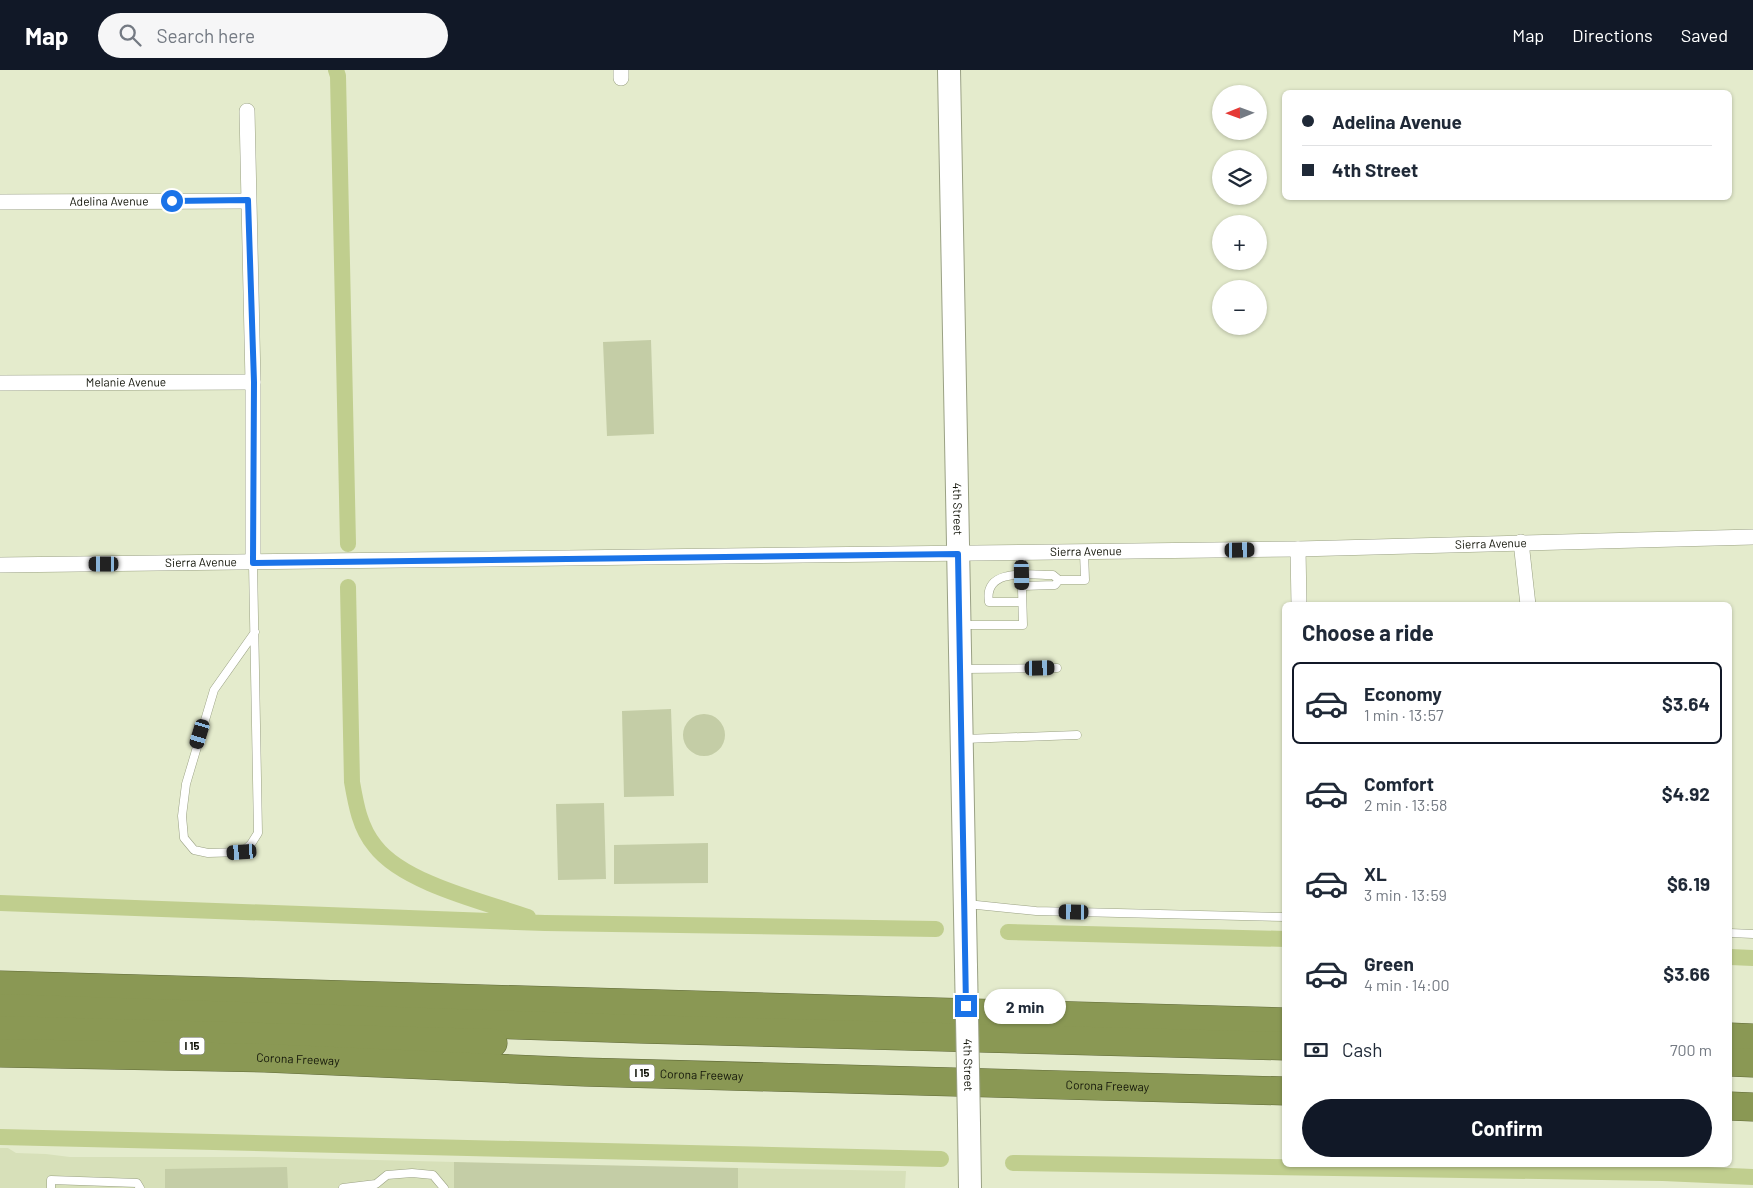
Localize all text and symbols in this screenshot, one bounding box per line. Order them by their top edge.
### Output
search box [98,13,448,58]
text: Map [25,21,68,50]
icon: search [116,21,144,49]
text: Search here [156,24,255,47]
text: Map [1512,24,1544,46]
text: Directions [1572,24,1653,46]
text: Saved [1681,24,1728,46]
north arrow [1212,85,1268,140]
map controls [1212,85,1267,335]
text: Adelina Avenue [1332,110,1462,133]
button: layers [1212,150,1267,205]
text: 4th Street [1332,158,1418,181]
route start [161,190,183,212]
street label: Adelina Avenue [69,193,149,208]
button: + [1212,215,1267,270]
button: − [1212,280,1267,335]
street label: Melanie Avenue [86,374,166,389]
street label: 4th Street [951,482,966,535]
street label: Sierra Avenue [1455,535,1527,551]
car [1224,542,1255,558]
street label: Sierra Avenue [1050,543,1122,558]
street label: Sierra Avenue [165,554,237,569]
car [89,557,119,572]
car [1014,560,1029,590]
text: Choose a ride [1302,619,1434,645]
car [1024,660,1055,676]
icon: car [1304,681,1349,726]
text: Economy [1364,682,1442,705]
text: $3.64 [1662,692,1710,715]
text: 1 min · 13:57 [1364,705,1444,724]
car [188,717,211,751]
icon: car [1304,771,1349,816]
text: Comfort [1364,772,1434,795]
text: $4.92 [1662,782,1710,805]
text: 2 min · 13:58 [1364,795,1447,814]
car [226,843,257,861]
icon: car [1304,861,1349,906]
text: XL [1364,862,1387,885]
text: $6.19 [1667,872,1710,895]
text: 3 min · 13:59 [1364,885,1447,904]
car [1058,904,1089,920]
icon: car [1304,951,1349,996]
text: Green [1364,952,1414,975]
text: $3.66 [1663,962,1710,985]
text: 4 min · 14:00 [1364,975,1450,994]
callout: 2 min [984,988,1066,1024]
route end [955,995,977,1017]
text: 2 min [1006,997,1044,1016]
icon: cash [1302,1036,1330,1064]
road number: I 15 [180,1038,204,1054]
street label: 4th Street [961,1038,976,1091]
text: Cash [1342,1038,1383,1061]
text: 700 m [1670,1040,1712,1059]
street label: Corona Freeway [256,1050,340,1067]
road number: I 15 [630,1064,654,1081]
street label: Corona Freeway [660,1066,744,1082]
street label: Corona Freeway [1066,1077,1150,1093]
button: Confirm [1302,1099,1712,1157]

